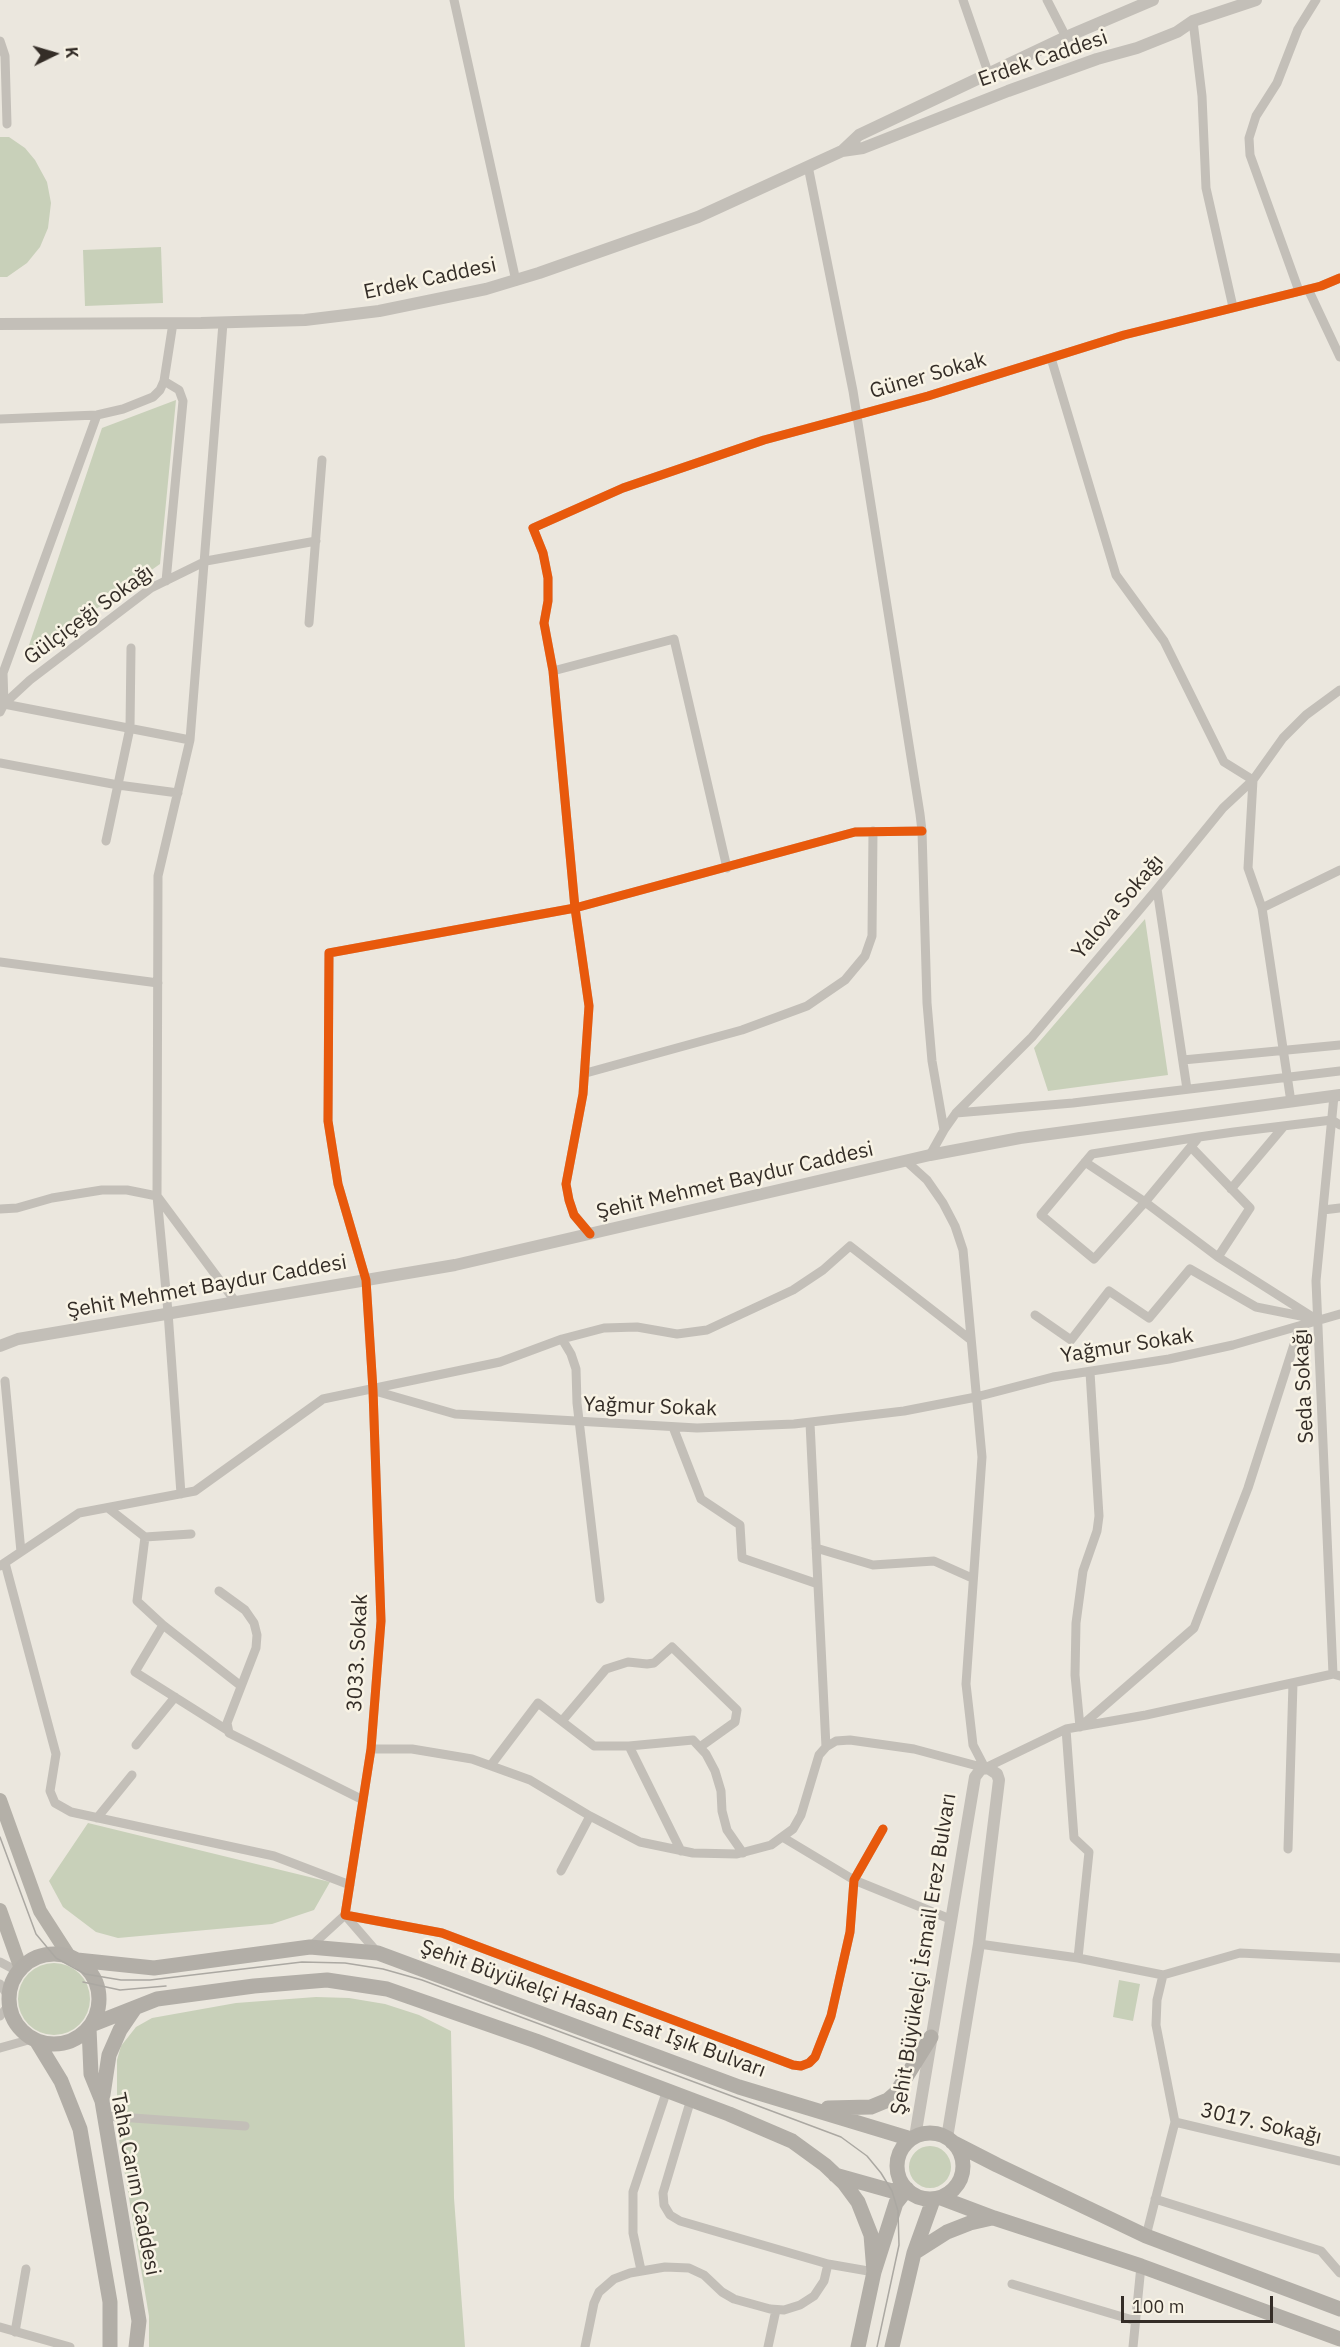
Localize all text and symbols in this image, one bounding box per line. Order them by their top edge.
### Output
north arrow [24,24,84,84]
street label: Erdek Caddesi [975,25,1111,93]
text: K [61,46,82,59]
street label: Erdek Caddesi [361,253,499,305]
street label: Güner Sokak [867,347,989,405]
street label: Gülçiçeği Sokağı [19,560,159,670]
street label: Yalova Sokağı [1067,850,1169,964]
street label: Şehit Mehmet Baydur Caddesi [594,1137,876,1225]
street label: Şehit Mehmet Baydur Caddesi [65,1250,349,1324]
street label: Yağmur Sokak [1059,1323,1195,1369]
street label: Seda Sokağı [1288,1328,1320,1444]
street label: Yağmur Sokak [583,1392,717,1422]
street label: 3033. Sokak [342,1593,374,1713]
street label: Şehit Büyükelçi İsmail Erez Bulvarı [886,1791,962,2117]
street label: Şehit Büyükelçi Hasan Esat Işık Bulvarı [417,1935,769,2083]
street label: Taha Carım Caddesi [105,2090,165,2278]
street label: 3017. Sokağı [1198,2098,1324,2150]
scale bar [1124,2284,1276,2322]
text: 100 m [1132,2295,1184,2318]

